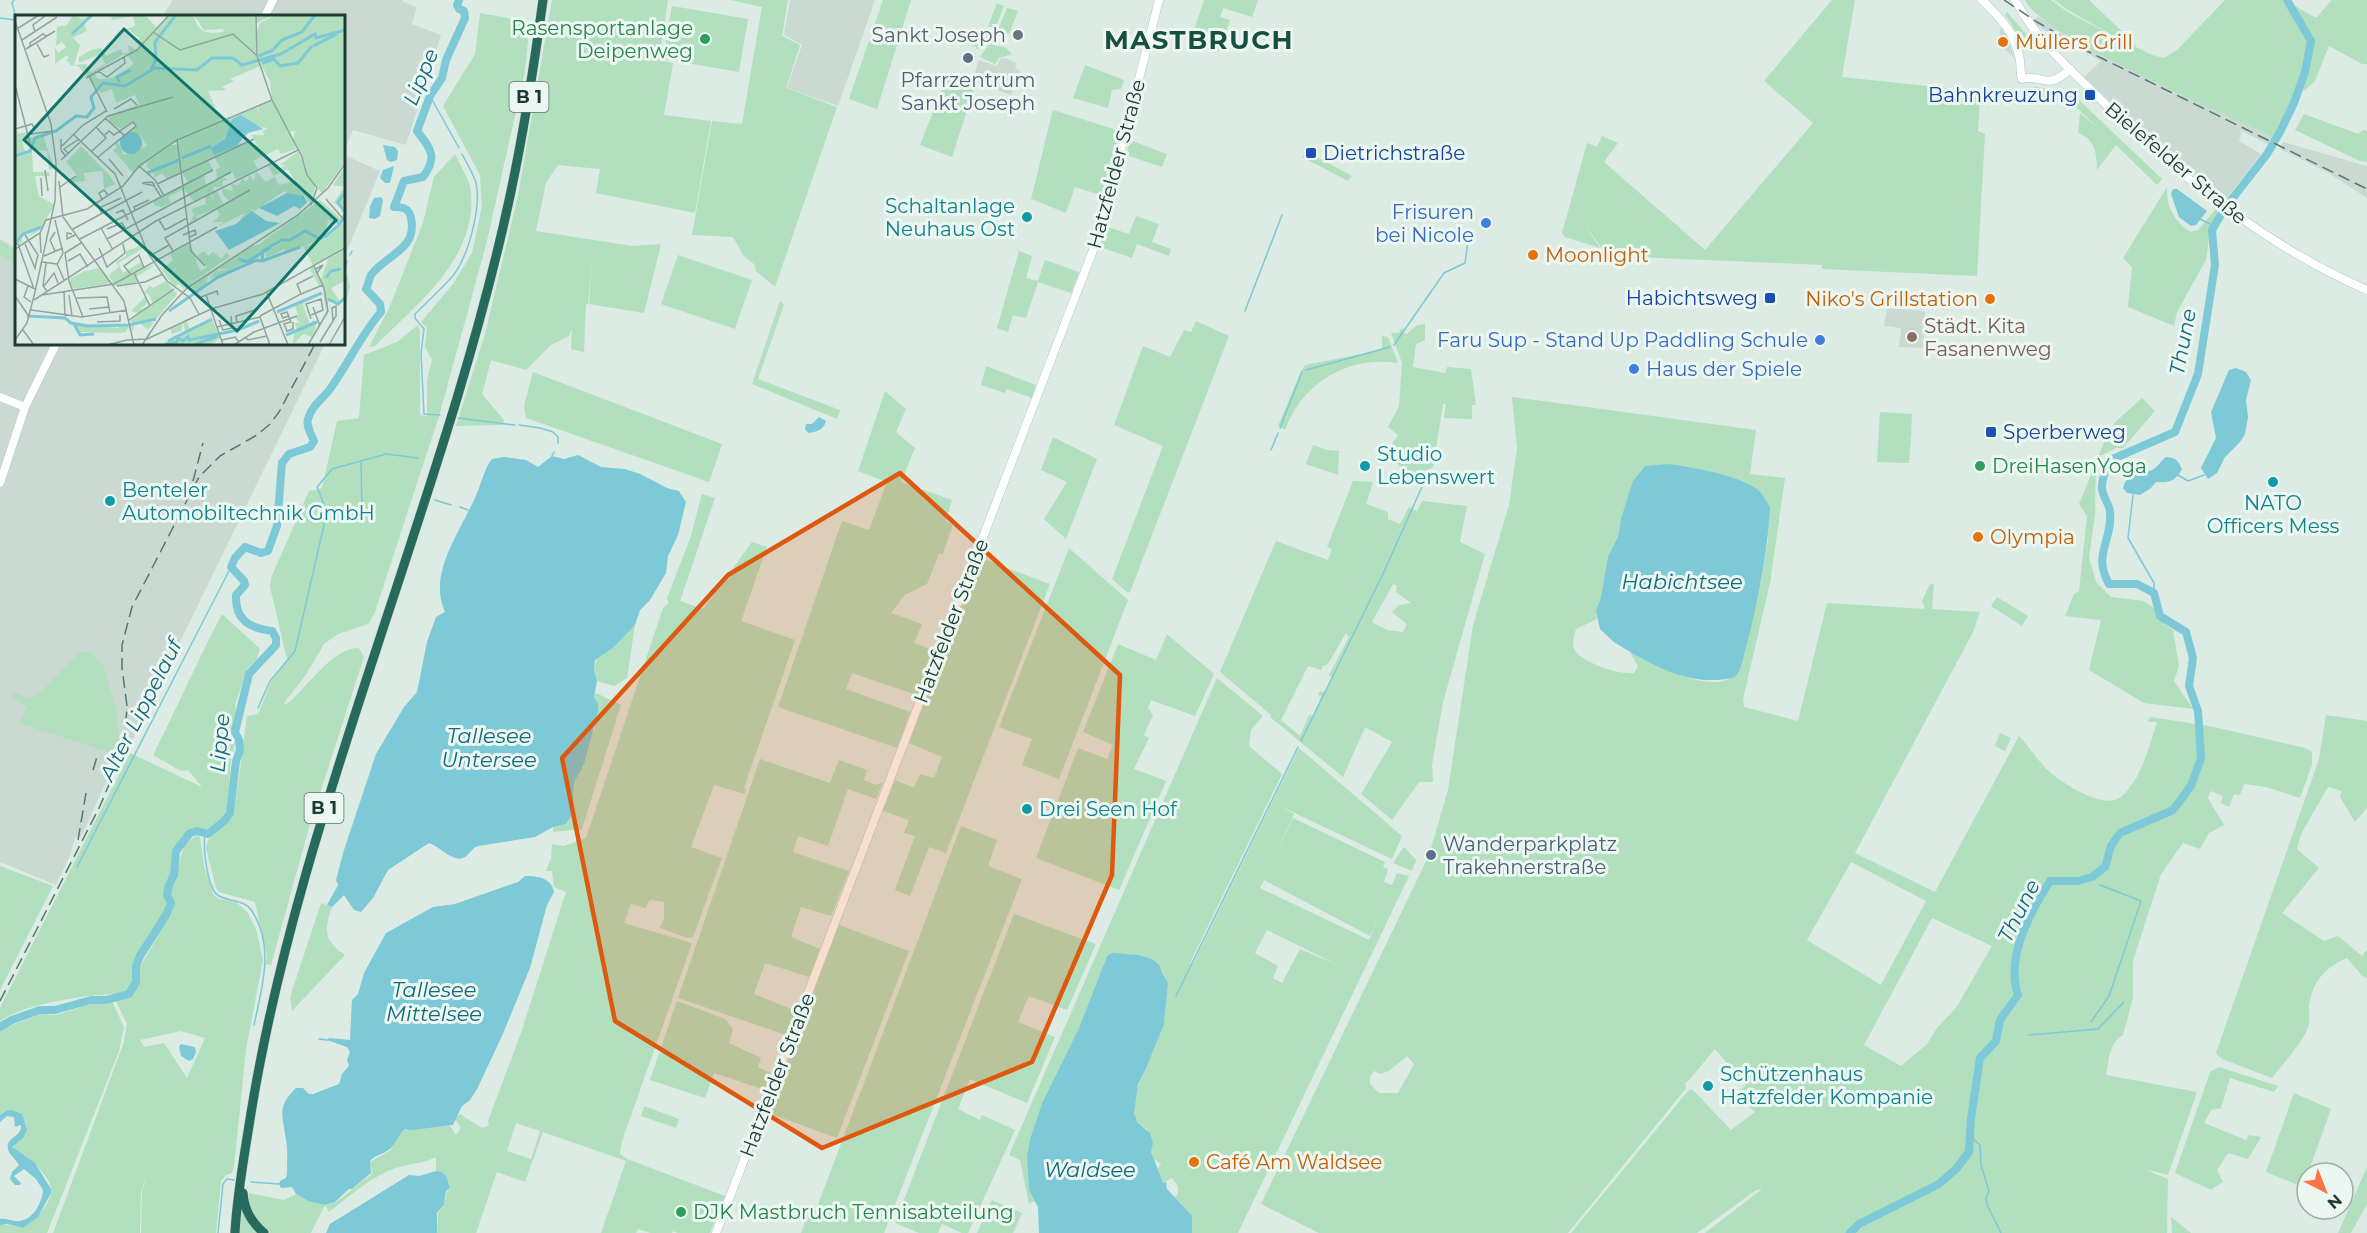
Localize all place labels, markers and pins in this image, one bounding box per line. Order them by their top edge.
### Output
place label: Rasensportanlage Deipenweg [511,16,693,63]
place label: Sankt Joseph [872,23,1006,47]
marker: Sankt Joseph [1011,28,1025,42]
place label: Müllers Grill [2015,30,2133,54]
marker: Rasensportanlage Deipenweg [698,32,712,46]
marker: Müllers Grill [1996,35,2010,49]
marker: Pfarrzentrum Sankt Joseph [961,51,975,65]
place label: Pfarrzentrum Sankt Joseph [900,68,1036,115]
place label: Bahnkreuzung [1928,83,2078,107]
marker: Bahnkreuzung [2083,88,2097,102]
place label: Dietrichstraße [1323,141,1465,165]
marker: Dietrichstraße [1304,146,1318,160]
place label: Schaltanlage Neuhaus Ost [885,194,1015,241]
place label: Frisuren bei Nicole [1375,200,1474,247]
marker: Schaltanlage Neuhaus Ost [1020,210,1034,224]
marker: Frisuren bei Nicole [1479,216,1493,230]
place label: Moonlight [1545,243,1649,267]
marker: Moonlight [1526,248,1540,262]
place label: Habichtsweg [1626,286,1758,310]
place label: Niko's Grillstation [1805,287,1978,311]
marker: Habichtsweg [1763,291,1777,305]
marker: Niko's Grillstation [1983,292,1997,306]
place label: Städt. Kita Fasanenweg [1924,314,2052,361]
place label: Faru Sup - Stand Up Paddling Schule [1437,328,1808,352]
marker: Städt. Kita Fasanenweg [1905,330,1919,344]
marker: Faru Sup - Stand Up Paddling Schule [1813,333,1827,347]
place label: Haus der Spiele [1646,357,1802,381]
marker: Haus der Spiele [1627,362,1641,376]
place label: Sperberweg [2003,420,2126,444]
marker: Sperberweg [1984,425,1998,439]
place label: Studio Lebenswert [1377,442,1495,489]
place label: DreiHasenYoga [1992,454,2147,478]
marker: Studio Lebenswert [1358,459,1372,473]
marker: DreiHasenYoga [1973,459,1987,473]
marker: NATO Officers Mess [2266,475,2280,489]
place label: Benteler Automobiltechnik GmbH [122,478,375,525]
place label: NATO Officers Mess [2207,491,2340,538]
marker: Benteler Automobiltechnik GmbH [103,494,117,508]
place label: Olympia [1990,525,2075,549]
marker: Olympia [1971,530,1985,544]
place label: Drei Seen Hof [1039,797,1178,821]
marker: Drei Seen Hof [1020,802,1034,816]
place label: Wanderparkplatz Trakehnerstraße [1443,832,1617,879]
marker: Wanderparkplatz Trakehnerstraße [1424,848,1438,862]
place label: Schützenhaus Hatzfelder Kompanie [1720,1062,1933,1109]
marker: Schützenhaus Hatzfelder Kompanie [1701,1079,1715,1093]
place label: Café Am Waldsee [1206,1150,1382,1174]
marker: Café Am Waldsee [1187,1155,1201,1169]
place label: DJK Mastbruch Tennisabteilung [693,1200,1014,1224]
marker: DJK Mastbruch Tennisabteilung [674,1205,688,1219]

